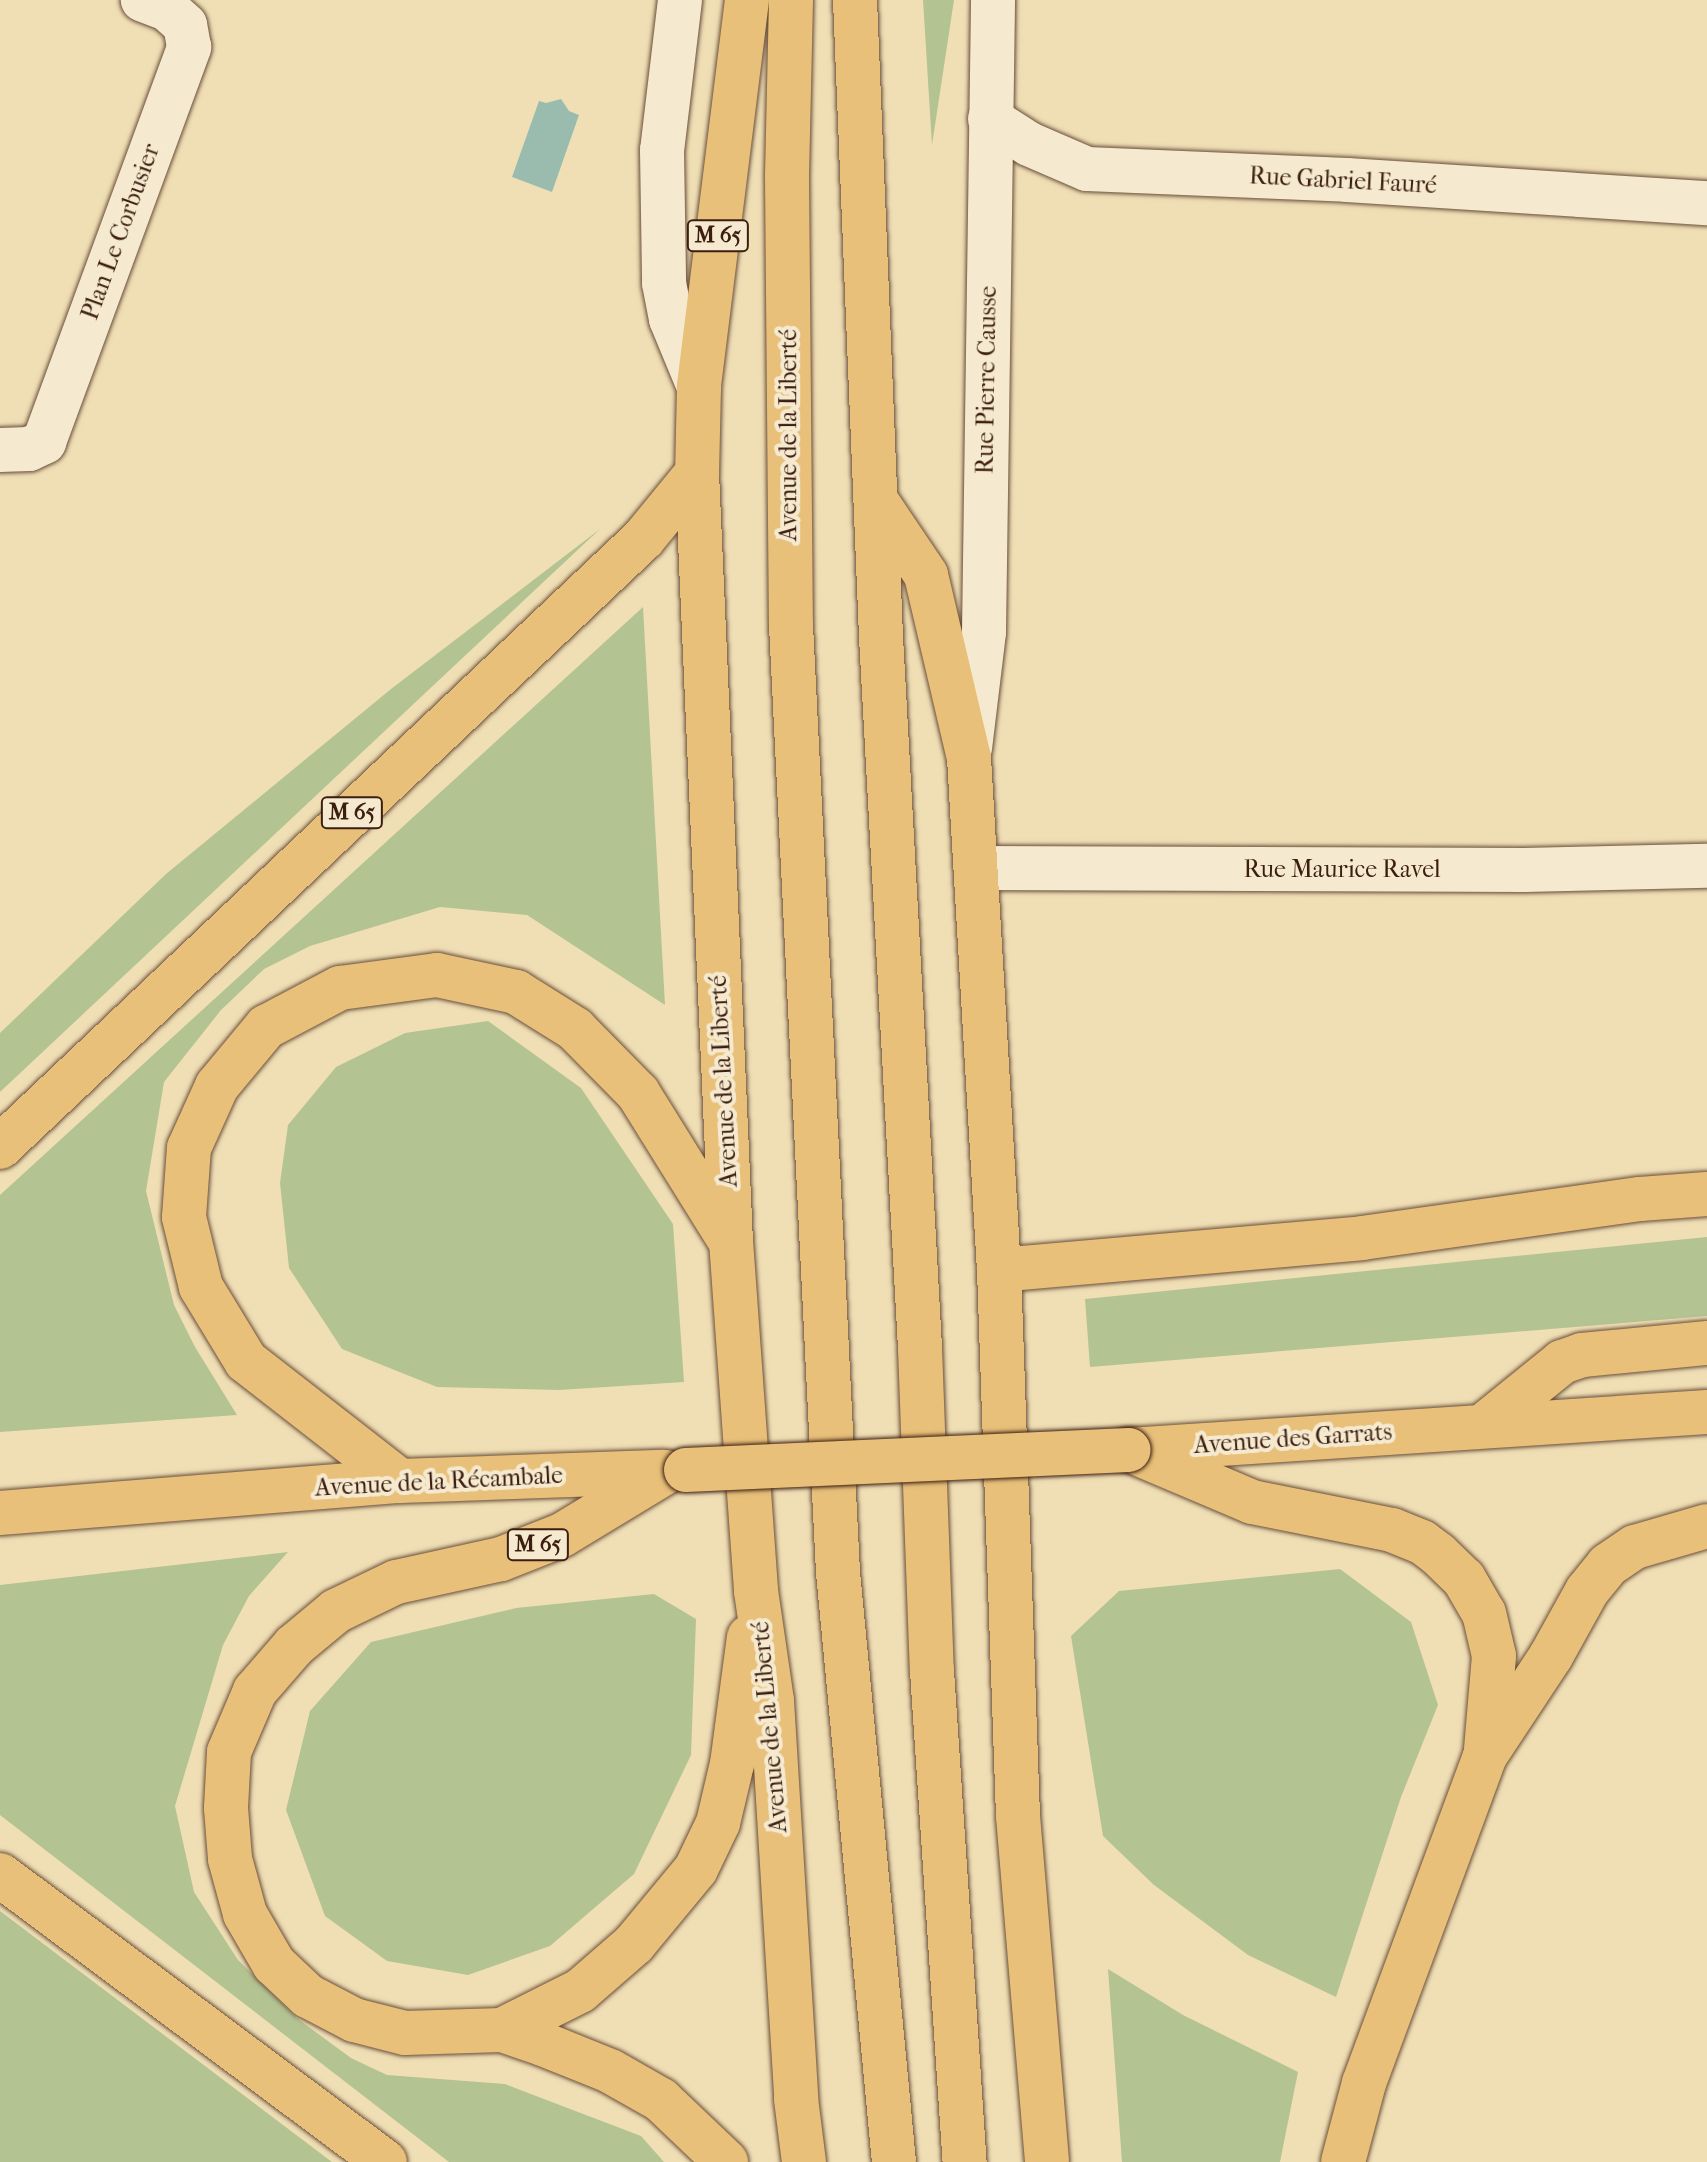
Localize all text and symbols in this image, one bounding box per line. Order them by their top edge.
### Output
street label: Plan Le Corbusier [76,140,166,324]
street label: Rue Gabriel Fauré [1248,162,1438,200]
road number: M 65 [686,218,750,254]
street label: Rue Pierre Causse [971,286,1003,474]
street label: Avenue de la Liberté [775,329,803,541]
road number: M 65 [320,795,384,831]
street label: Rue Maurice Ravel [1243,856,1441,884]
street label: Avenue de la Liberté [704,974,744,1188]
street label: Avenue des Garrats [1193,1418,1393,1460]
street label: Avenue de la Récambale [314,1461,564,1503]
road number: M 65 [506,1527,570,1563]
street label: Avenue de la Liberté [746,1620,794,1834]

